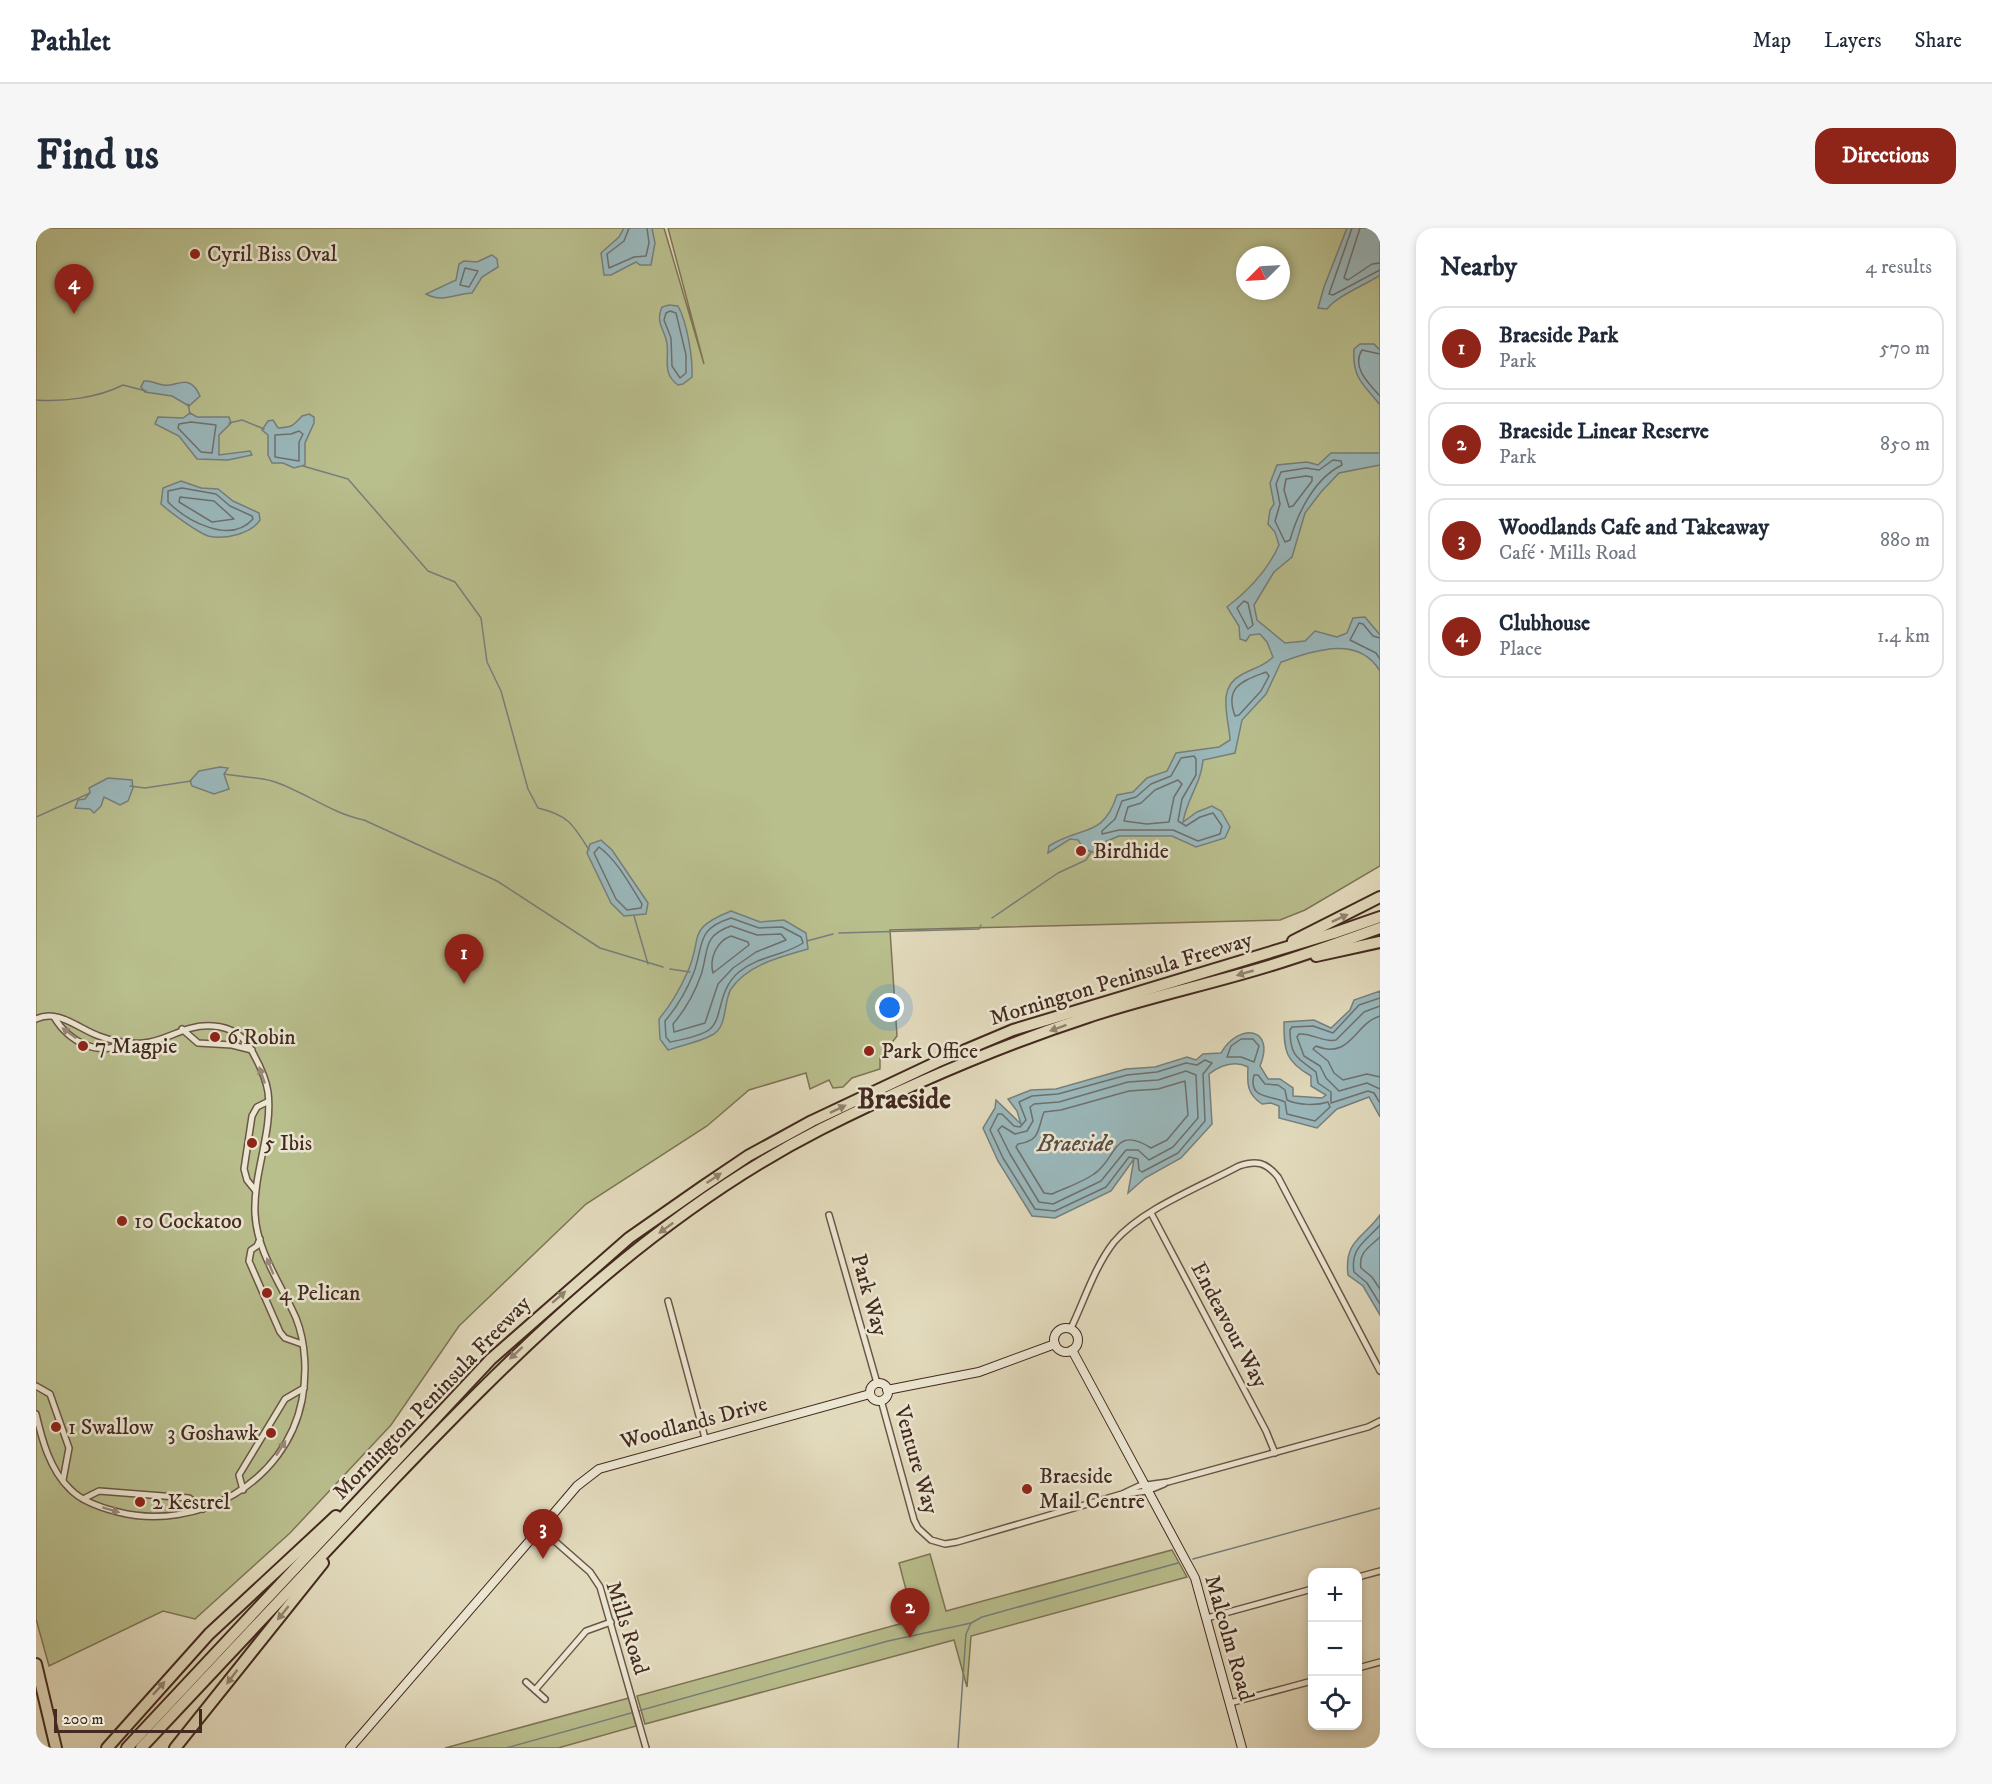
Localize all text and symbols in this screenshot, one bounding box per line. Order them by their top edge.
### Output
text: Pathlet [30,24,111,59]
text: Map [1752,28,1791,54]
text: Layers [1824,28,1882,54]
text: Share [1915,28,1962,54]
button: Directions [1815,128,1956,184]
text: Find us [36,130,159,182]
place label: Cyril Biss Oval [207,241,338,268]
north arrow [1236,246,1290,300]
marker: Cyril Biss Oval [188,247,202,261]
text: Nearby [1440,251,1517,284]
text: 4 results [1865,255,1932,280]
pin: 4 [54,264,93,314]
text: Braeside Park [1499,322,1618,349]
text: 1 [1458,336,1465,361]
text: 570 m [1879,336,1930,361]
text: Park [1499,349,1536,374]
text: Braeside Linear Reserve [1499,418,1709,445]
text: 2 [1457,432,1466,457]
text: 850 m [1880,432,1930,457]
text: Park [1499,445,1536,470]
text: Woodlands Cafe and Takeaway [1499,514,1769,541]
text: 3 [1458,528,1465,553]
text: 880 m [1880,528,1930,553]
text: Café · Mills Road [1499,541,1637,566]
text: Clubhouse [1499,610,1590,637]
text: 4 [1456,624,1467,649]
text: 1.4 km [1877,624,1930,649]
text: Place [1499,637,1542,662]
place label: Birdhide [1093,838,1169,865]
marker: Birdhide [1074,844,1088,858]
one-way arrow [1331,913,1348,922]
street label: Mornington Peninsula Freeway [986,926,1256,1032]
pin: 1 [444,934,484,984]
one-way arrow [1236,969,1254,978]
your location [875,993,904,1022]
one-way arrow [1049,1023,1067,1033]
place label: 6 Robin [227,1024,296,1051]
one-way arrow [62,1027,78,1039]
marker: 6 Robin [208,1030,222,1044]
place label: 7 Magpie [95,1033,177,1060]
place label: Park Office [881,1038,978,1065]
marker: 7 Magpie [76,1039,90,1053]
marker: Park Office [862,1044,876,1058]
one-way arrow [257,1066,267,1084]
district label: Braeside [857,1082,951,1117]
one-way arrow [829,1104,846,1113]
water label: Braeside [1036,1129,1114,1159]
place label: 5 Ibis [264,1130,312,1157]
marker: 5 Ibis [245,1136,259,1150]
one-way arrow [706,1173,723,1184]
place label: 10 Cockatoo [134,1208,242,1235]
marker: 10 Cockatoo [115,1214,129,1228]
one-way arrow [658,1222,674,1234]
street label: Park Way [844,1251,894,1340]
one-way arrow [265,1257,274,1275]
street label: Endeavour Way [1185,1257,1274,1393]
place label: 4 Pelican [279,1280,361,1307]
marker: 4 Pelican [260,1286,274,1300]
street label: Mornington Peninsula Freeway [327,1290,537,1506]
one-way arrow [552,1290,567,1303]
one-way arrow [510,1346,524,1360]
street label: Woodlands Drive [617,1390,770,1456]
street label: Venture Way [887,1402,944,1518]
place label: 1 Swallow [68,1414,153,1441]
marker: 1 Swallow [49,1420,63,1434]
place label: 3 Goshawk [167,1420,259,1447]
marker: 3 Goshawk [264,1426,278,1440]
one-way arrow [275,1441,287,1457]
place label: Braeside Mail Centre [1039,1463,1145,1515]
marker: Braeside Mail Centre [1020,1482,1034,1496]
place label: 2 Kestrel [152,1489,231,1516]
marker: 2 Kestrel [133,1495,147,1509]
one-way arrow [102,1506,120,1515]
pin: 3 [524,1510,562,1559]
map controls [1308,1568,1362,1730]
button: + [1308,1568,1362,1622]
street label: Malcolm Road [1198,1572,1260,1704]
street label: Mills Road [599,1578,655,1678]
pin: 2 [890,1588,930,1638]
one-way arrow [277,1606,289,1621]
button: − [1308,1622,1362,1676]
one-way arrow [226,1669,238,1685]
button: locate [1308,1676,1362,1730]
one-way arrow [152,1681,166,1696]
scale bar [54,1706,202,1734]
text: 200 m [63,1709,104,1729]

